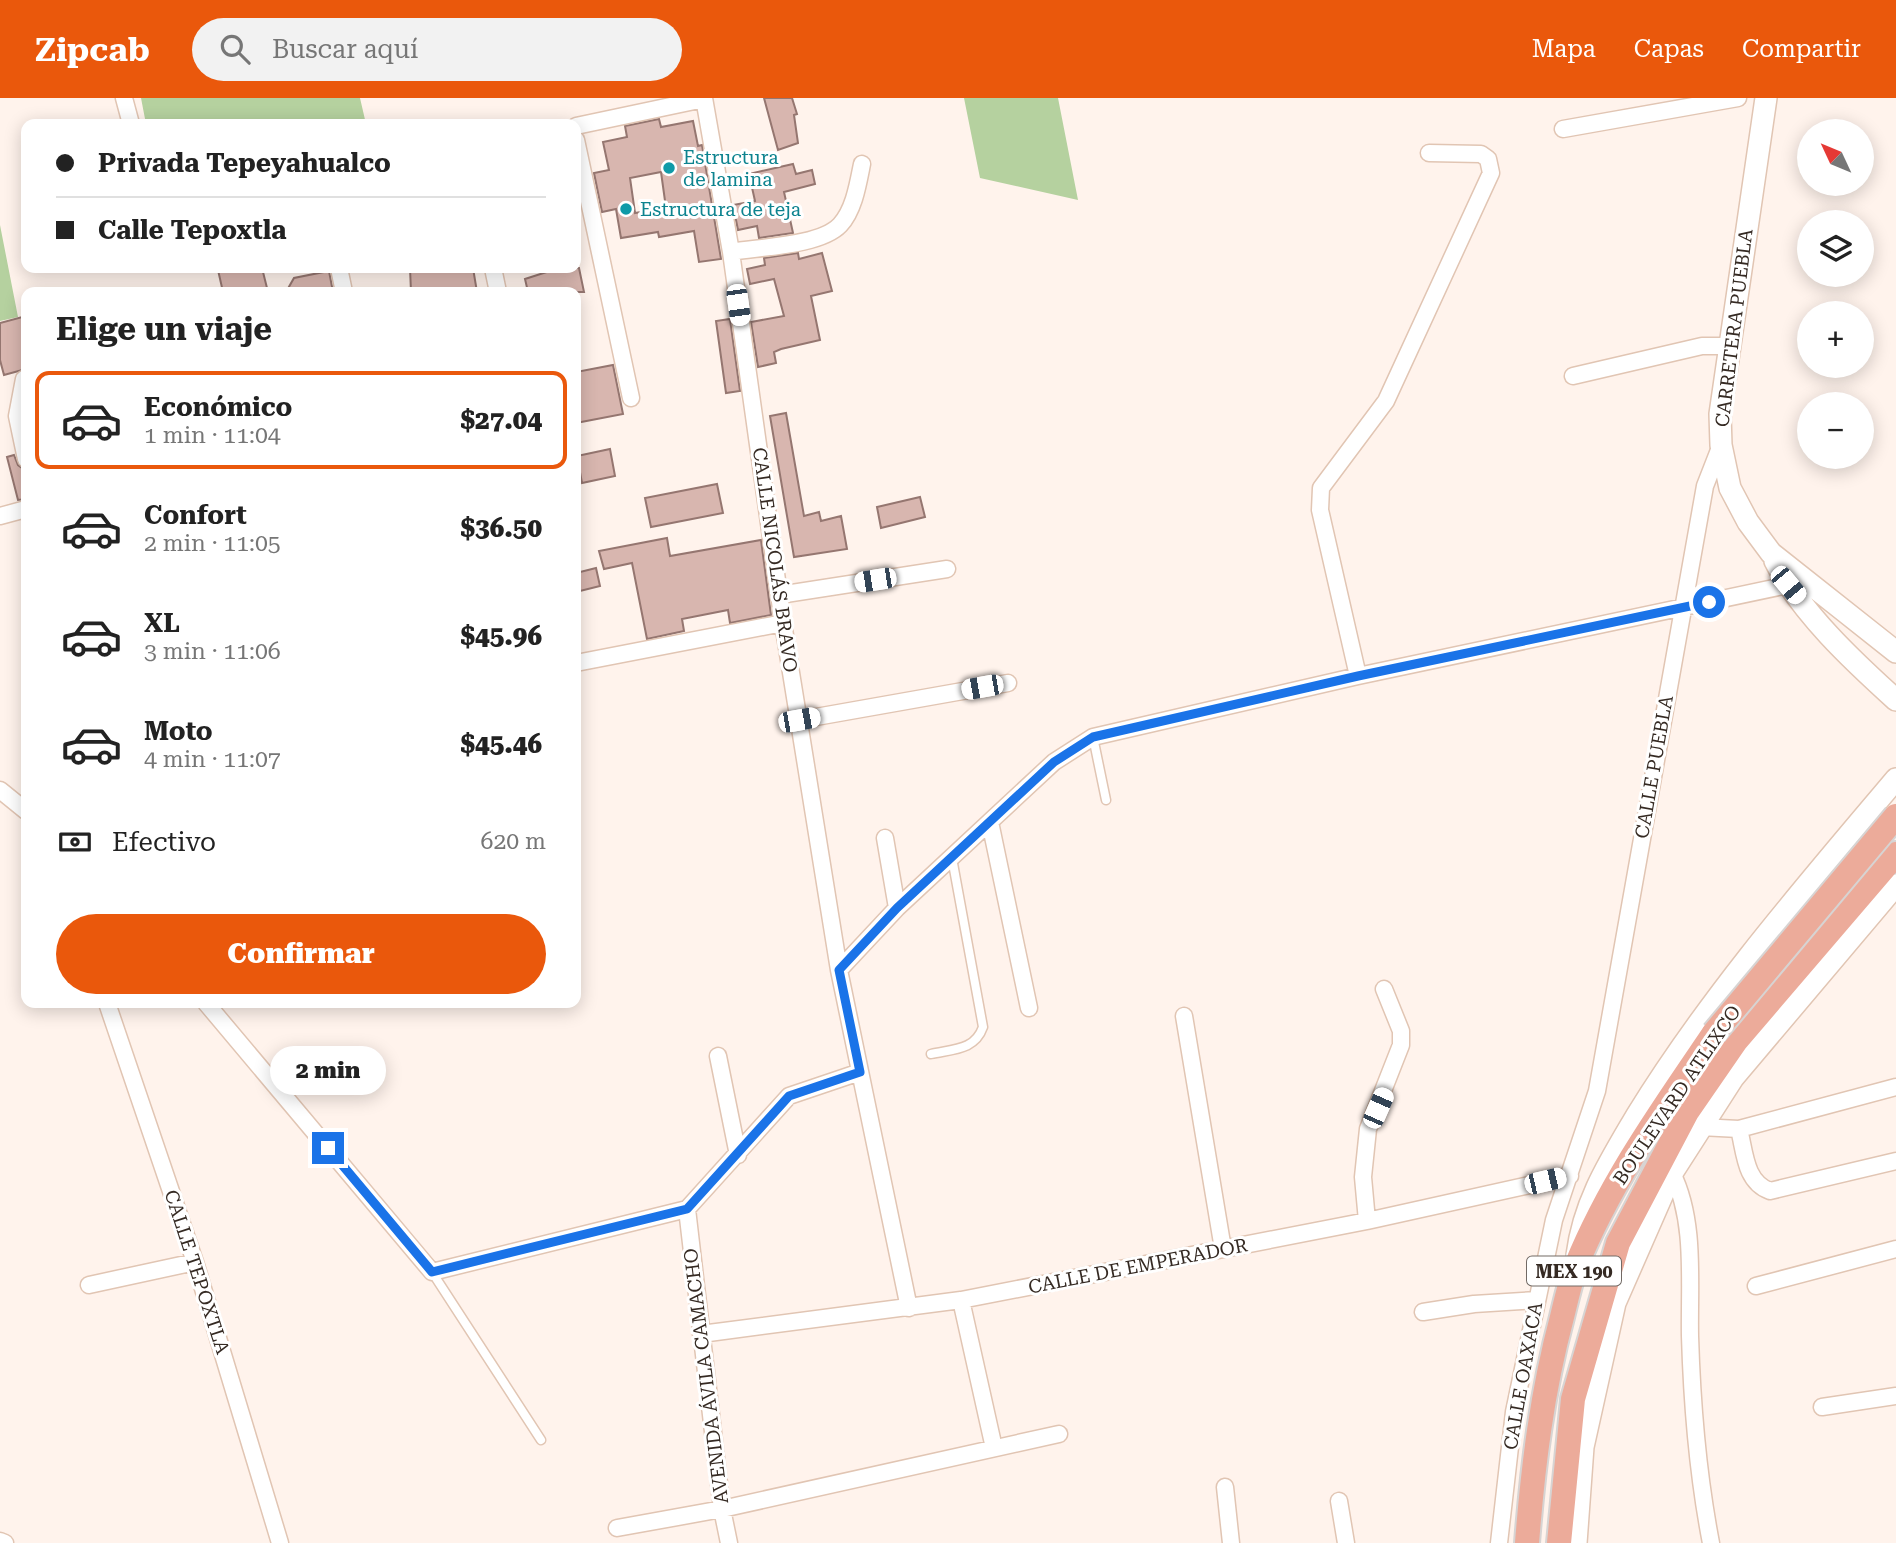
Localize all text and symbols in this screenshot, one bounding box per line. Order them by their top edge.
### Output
search box [192,18,682,81]
text: Zipcab [35,30,150,69]
icon: search [216,30,254,68]
text: Buscar aquí [272,34,418,64]
text: Mapa [1532,35,1596,63]
text: Capas [1634,35,1704,63]
text: Compartir [1742,35,1861,63]
north arrow [1797,119,1874,196]
map controls [1797,119,1874,469]
place label: Estructura de lamina [683,146,779,191]
text: Privada Tepeyahualco [98,148,391,178]
marker: Estructura de lamina [661,160,677,176]
place label: Estructura de teja [640,198,802,221]
marker: Estructura de teja [618,201,634,217]
button: layers [1797,210,1874,287]
text: Calle Tepoxtla [98,215,287,245]
street label: CARRETERA PUEBLA [1710,227,1758,428]
car [725,283,752,327]
button: + [1797,301,1874,378]
text: Elige un viaje [56,310,272,348]
icon: car [60,389,123,452]
text: Económico [144,392,292,422]
button: − [1797,392,1874,469]
text: $27.04 [461,405,542,435]
text: 1 min · 11:04 [144,422,281,449]
street label: CALLE NICOLÁS BRAVO [748,446,802,674]
icon: car [60,497,123,560]
text: Confort [144,500,247,530]
text: $36.50 [461,513,542,543]
text: 2 min · 11:05 [144,530,281,557]
car [1767,562,1810,608]
car [853,566,898,594]
route start [1693,586,1725,618]
icon: car [60,605,123,668]
text: XL [144,608,180,638]
text: $45.96 [461,621,542,651]
text: 3 min · 11:06 [144,638,281,665]
car [960,673,1005,701]
street label: CALLE PUEBLA [1630,693,1678,840]
car [777,706,822,734]
icon: car [60,713,123,776]
text: Moto [144,716,213,746]
text: $45.46 [461,729,542,759]
text: 4 min · 11:07 [144,746,281,773]
icon: cash [56,823,94,861]
text: Efectivo [112,827,216,857]
text: 620 m [481,828,546,855]
button: Confirmar [56,914,546,994]
street label: BOULEVARD ATLIXCO [1608,1001,1746,1189]
callout: 2 min [270,1046,386,1096]
text: 2 min [296,1057,360,1084]
car [1360,1085,1397,1131]
route end [312,1132,344,1164]
car [1523,1166,1568,1196]
street label: CALLE TEPOXTLA [160,1187,235,1358]
street label: CALLE DE EMPERADOR [1026,1233,1250,1299]
street label: AVENIDA ÁVILA CAMACHO [679,1247,733,1505]
road number: MEX 190 [1527,1256,1621,1286]
street label: CALLE OAXACA [1499,1300,1547,1452]

